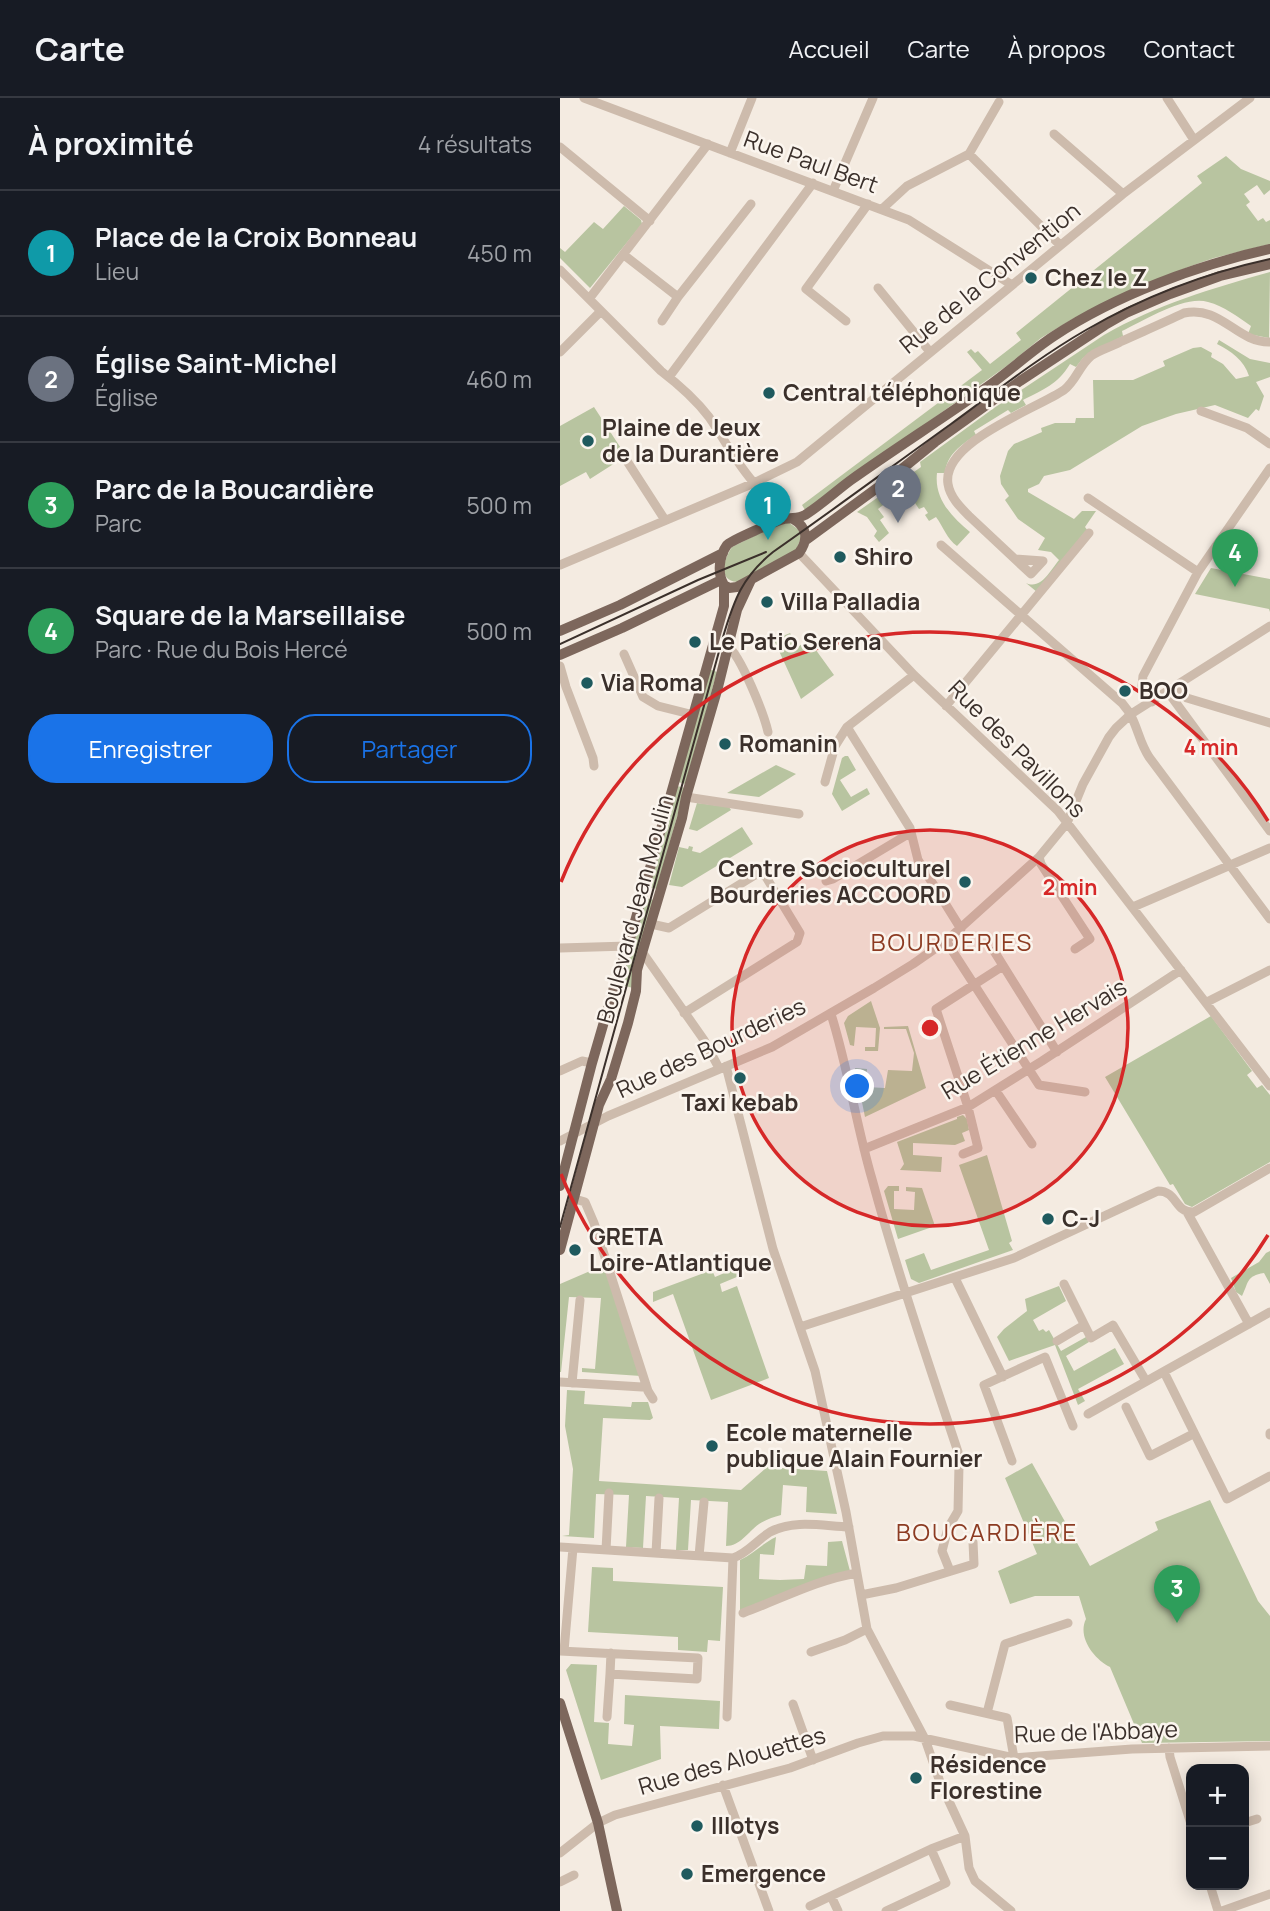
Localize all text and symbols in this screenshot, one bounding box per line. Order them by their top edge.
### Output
text: Carte [35,26,125,71]
text: Accueil [789,32,869,65]
text: Carte [907,32,970,65]
text: À propos [1008,32,1106,65]
text: Contact [1144,32,1235,65]
street label: Rue Paul Bert [740,122,883,200]
text: À proximité [28,123,194,164]
text: 4 résultats [418,128,532,160]
street label: Rue de la Convention [892,194,1087,360]
text: Place de la Croix Bonneau [95,219,417,255]
text: 1 [46,237,56,269]
text: 450 m [467,237,532,269]
text: Lieu [95,255,139,287]
place label: Chez le Z [1045,261,1147,293]
marker: Chez le Z [1023,270,1039,286]
text: Église Saint-Michel [95,345,337,381]
text: 2 [44,363,58,395]
text: 460 m [466,363,532,395]
place label: Central téléphonique [783,376,1021,408]
text: Église [95,381,158,413]
marker: Central téléphonique [761,385,777,401]
place label: Plaine de Jeux de la Durantière [602,411,779,469]
marker: Plaine de Jeux de la Durantière [580,433,596,449]
pin: 2 [875,465,921,523]
text: Parc de la Boucardière [95,471,374,507]
pin: 1 [745,482,791,540]
text: 3 [44,489,58,521]
text: 500 m [467,489,532,521]
text: Parc [95,507,142,539]
pin: 4 [1212,529,1258,587]
place label: Shiro [854,540,913,572]
marker: Shiro [832,549,848,565]
place label: Villa Palladia [781,585,920,617]
marker: Villa Palladia [759,594,775,610]
text: Square de la Marseillaise [95,597,405,633]
text: 4 [44,615,58,647]
text: 500 m [467,615,532,647]
place label: Le Patio Serena [709,625,882,657]
text: Parc · Rue du Bois Hercé [95,633,348,665]
marker: Le Patio Serena [687,634,703,650]
place label: Via Roma [601,666,703,698]
street label: Rue des Pavillons [942,672,1094,824]
place label: BOO [1139,674,1188,706]
marker: Via Roma [579,675,595,691]
marker: BOO [1117,683,1133,699]
button: Enregistrer [28,714,273,783]
button: Partager [287,714,532,783]
place label: Romanin [739,727,838,759]
text: 4 min [1184,733,1238,761]
marker: Romanin [717,736,733,752]
street label: Boulevard Jean Moulin [588,791,680,1027]
place label: Centre Socioculturel Bourderies ACCOORD [710,852,951,910]
text: 2 min [1043,873,1097,901]
marker: Centre Socioculturel Bourderies ACCOORD [957,874,973,890]
district label: BOURDERIES [871,925,1033,958]
street label: Rue Étienne Hervais [935,970,1132,1106]
street label: Rue des Bourderies [611,989,811,1105]
centre of rings [918,1016,942,1040]
your location [840,1069,874,1103]
marker: Taxi kebab [732,1070,748,1086]
place label: Taxi kebab [682,1086,798,1118]
place label: C-J [1062,1202,1100,1234]
marker: C-J [1040,1211,1056,1227]
place label: GRETA Loire-Atlantique [589,1220,772,1278]
marker: GRETA Loire-Atlantique [567,1242,583,1258]
place label: Ecole maternelle publique Alain Fournier [726,1416,983,1474]
marker: Ecole maternelle publique Alain Fournier [704,1438,720,1454]
district label: BOUCARDIÈRE [896,1515,1078,1548]
pin: 3 [1154,1565,1200,1623]
street label: Rue de l'Abbaye [1014,1712,1178,1750]
street label: Rue des Alouettes [634,1718,829,1802]
place label: Résidence Florestine [930,1748,1047,1806]
map controls [1186,1764,1249,1890]
button: + [1186,1764,1249,1827]
marker: Résidence Florestine [908,1770,924,1786]
place label: Illotys [711,1809,780,1841]
marker: Illotys [689,1818,705,1834]
button: − [1186,1827,1249,1890]
place label: Emergence [701,1857,826,1889]
marker: Emergence [679,1866,695,1882]

